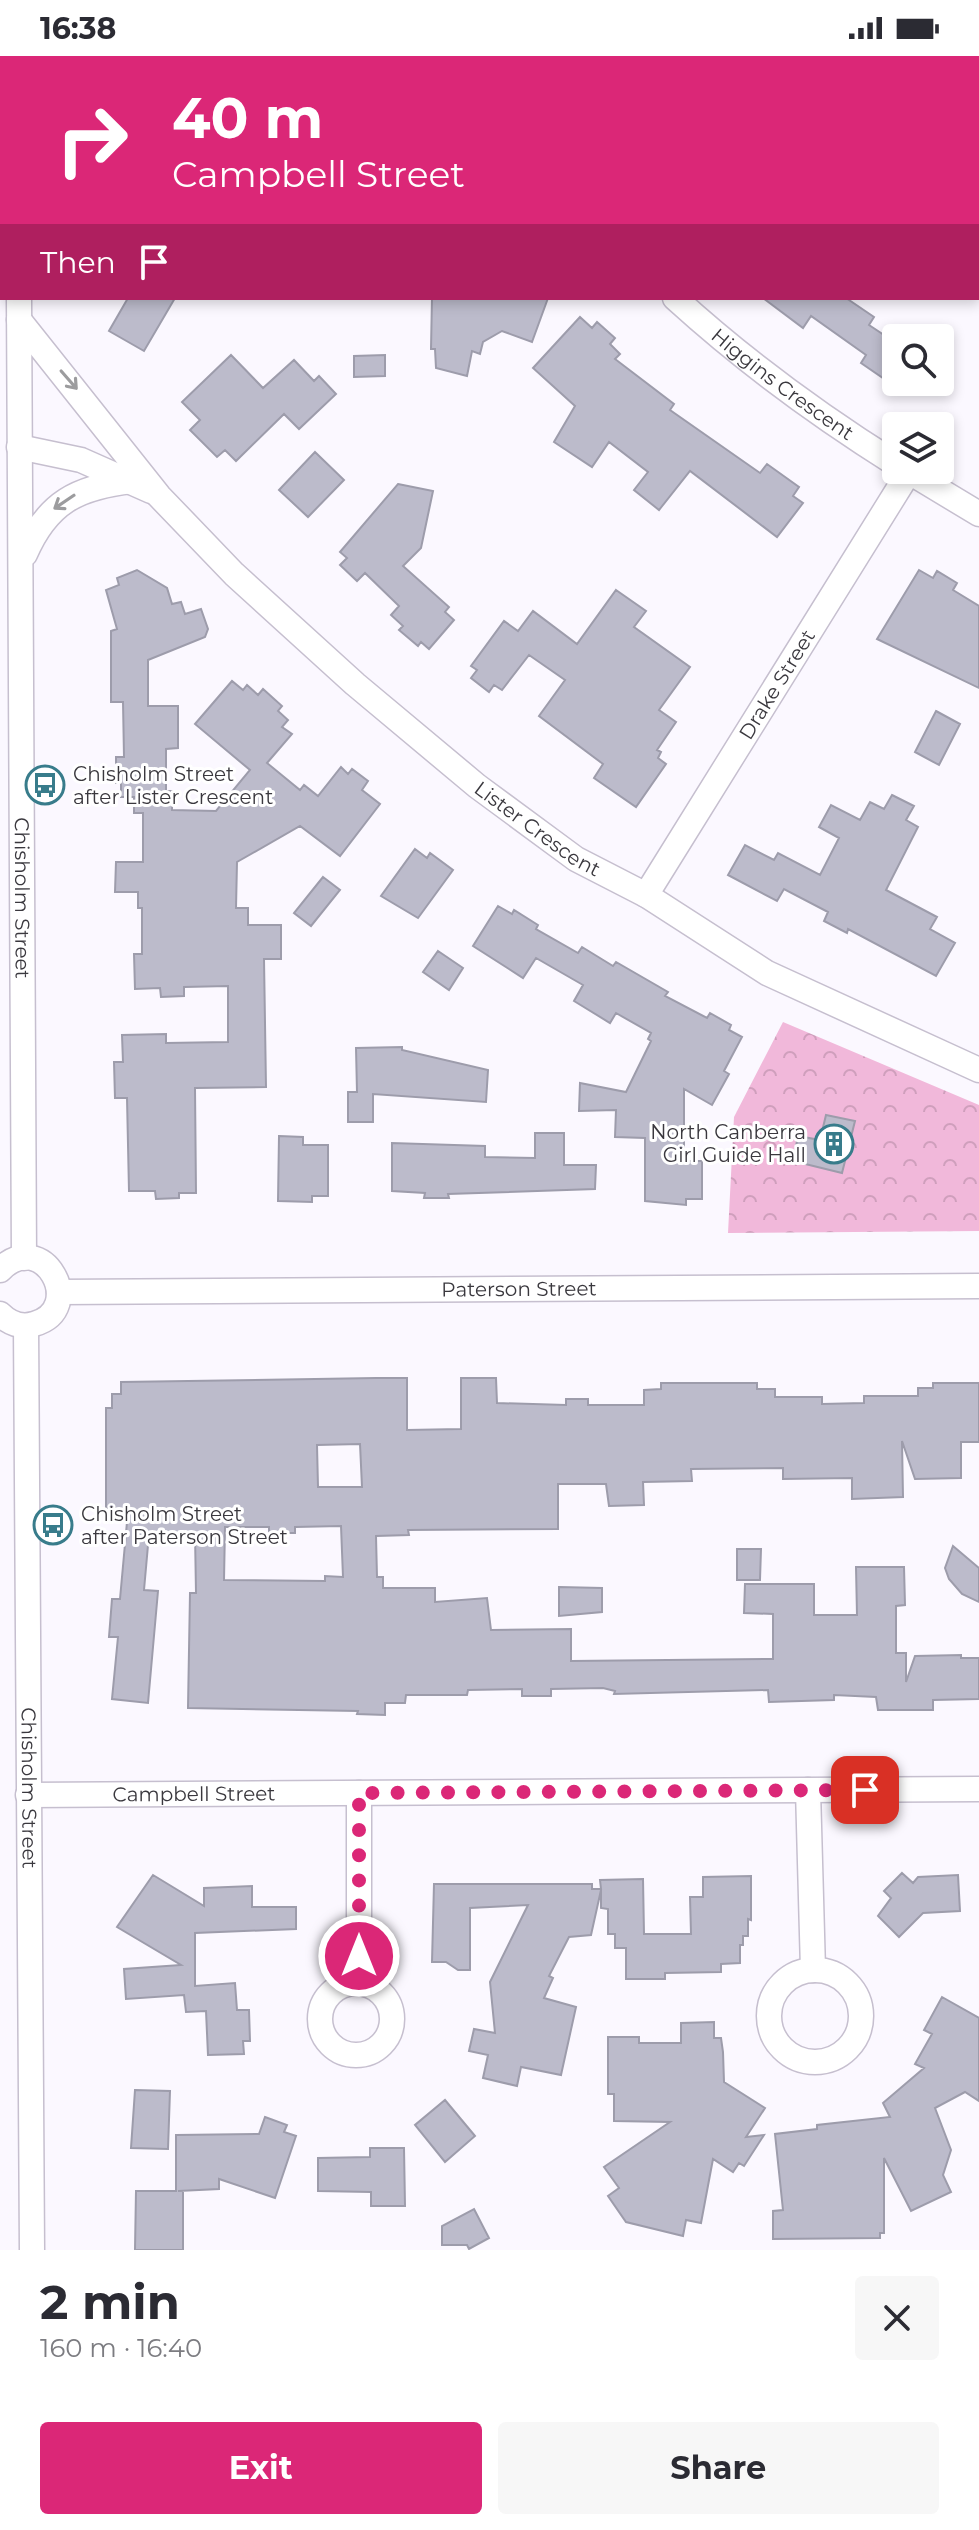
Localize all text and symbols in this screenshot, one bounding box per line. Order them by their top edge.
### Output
text: 16:38 [40,10,116,47]
text: 40 m [172,84,323,152]
icon: right [40,88,144,192]
text: Campbell Street [172,152,465,196]
icon: arrive [132,240,176,284]
text: Then [40,244,116,281]
street label: Higgins Crescent [707,323,858,445]
map controls [882,324,954,484]
button: search [882,324,954,396]
one-way arrow [60,370,78,390]
button: layers [882,412,954,484]
one-way arrow [54,494,76,511]
street label: Drake Street [734,625,820,744]
place label: Chisholm Street after Lister Crescent [73,762,273,809]
bus stop icon: Chisholm Street after Lister Crescent [24,764,66,806]
street label: Lister Crescent [470,776,604,881]
street label: Chisholm Street [10,817,35,979]
place label: North Canberra Girl Guide Hall [650,1120,806,1167]
building icon: North Canberra Girl Guide Hall [813,1123,855,1165]
street label: Paterson Street [441,1276,597,1302]
place label: Chisholm Street after Paterson Street [81,1502,288,1549]
bus stop icon: Chisholm Street after Paterson Street [32,1504,74,1546]
street label: Chisholm Street [16,1707,42,1869]
pin [831,1756,899,1824]
icon: arrive [843,1768,887,1812]
street label: Campbell Street [113,1781,275,1806]
position arrow [317,1914,401,1998]
text: 2 min [40,2273,180,2331]
button: close [855,2276,939,2360]
text: 160 m · 16:40 [40,2332,202,2364]
button: Exit [40,2422,482,2514]
button: Share [498,2422,939,2514]

